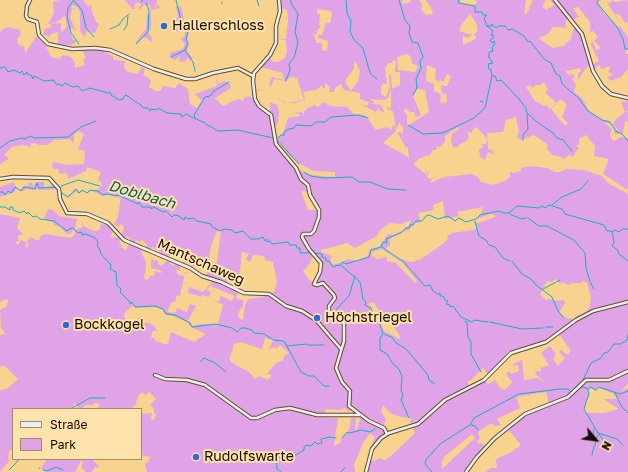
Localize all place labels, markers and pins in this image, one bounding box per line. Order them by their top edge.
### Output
place label: Hallerschloss [172,18,264,34]
marker: Hallerschloss [159,21,169,31]
place label: Höchstriegel [325,310,412,326]
marker: Höchstriegel [312,313,322,323]
place label: Bockkogel [74,317,145,333]
marker: Bockkogel [61,320,71,330]
place label: Rudolfswarte [204,449,294,465]
marker: Rudolfswarte [191,452,201,462]

